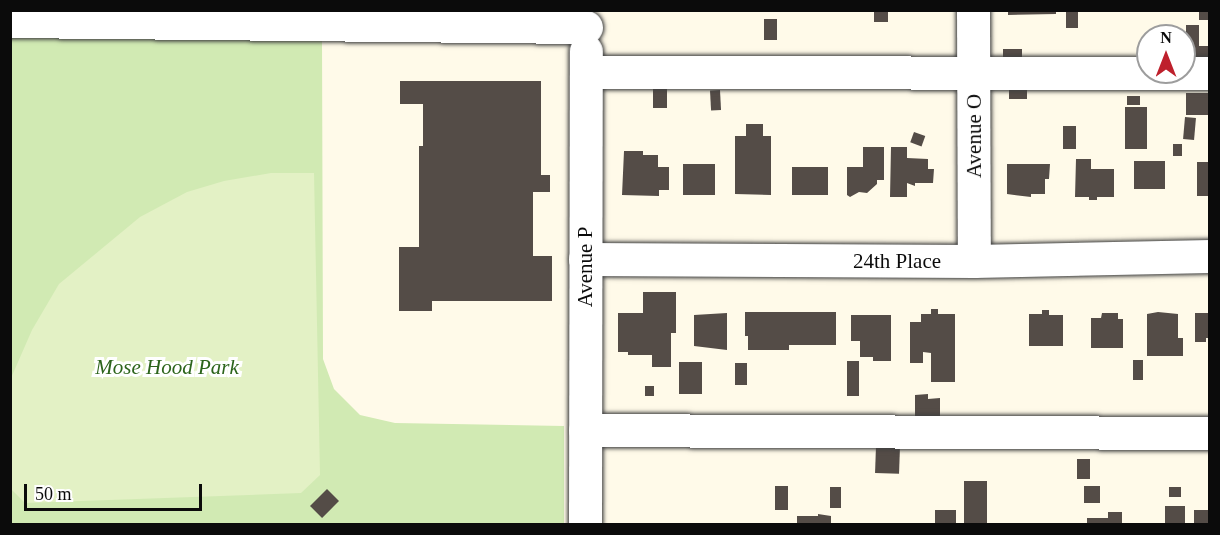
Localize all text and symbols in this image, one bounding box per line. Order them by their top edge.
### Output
north arrow [1136,24,1196,84]
text: N [1160,29,1172,46]
street label: Avenue O [961,94,987,178]
street label: Avenue P [572,227,598,307]
street label: 24th Place [853,248,941,274]
park label: Mose Hood Park [95,354,239,380]
scale bar [27,472,206,510]
text: 50 m [35,484,72,504]

